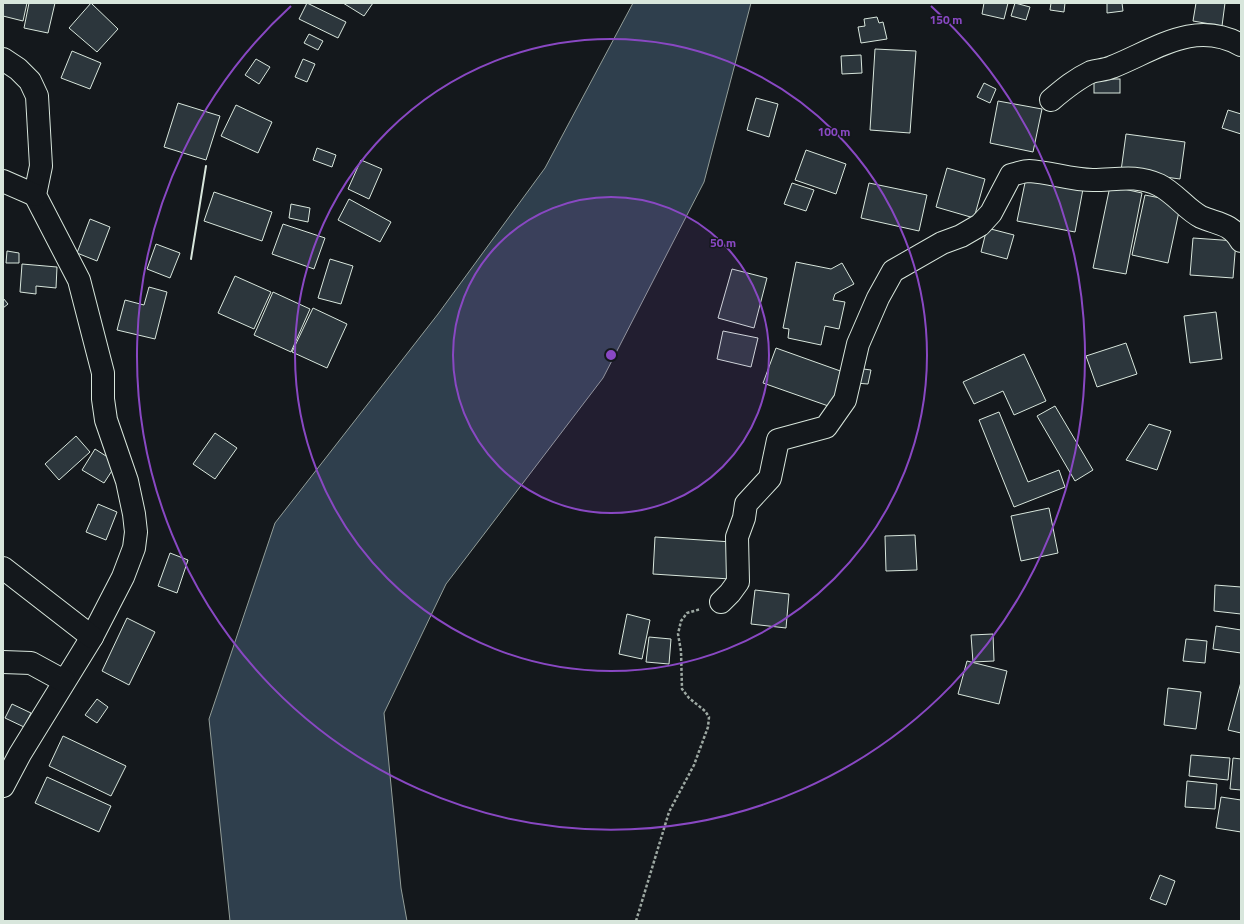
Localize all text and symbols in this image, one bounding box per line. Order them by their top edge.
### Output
text: 150 m [930,10,962,29]
text: 100 m [818,122,850,141]
text: 50 m [710,233,736,252]
centre of rings [604,348,618,362]

